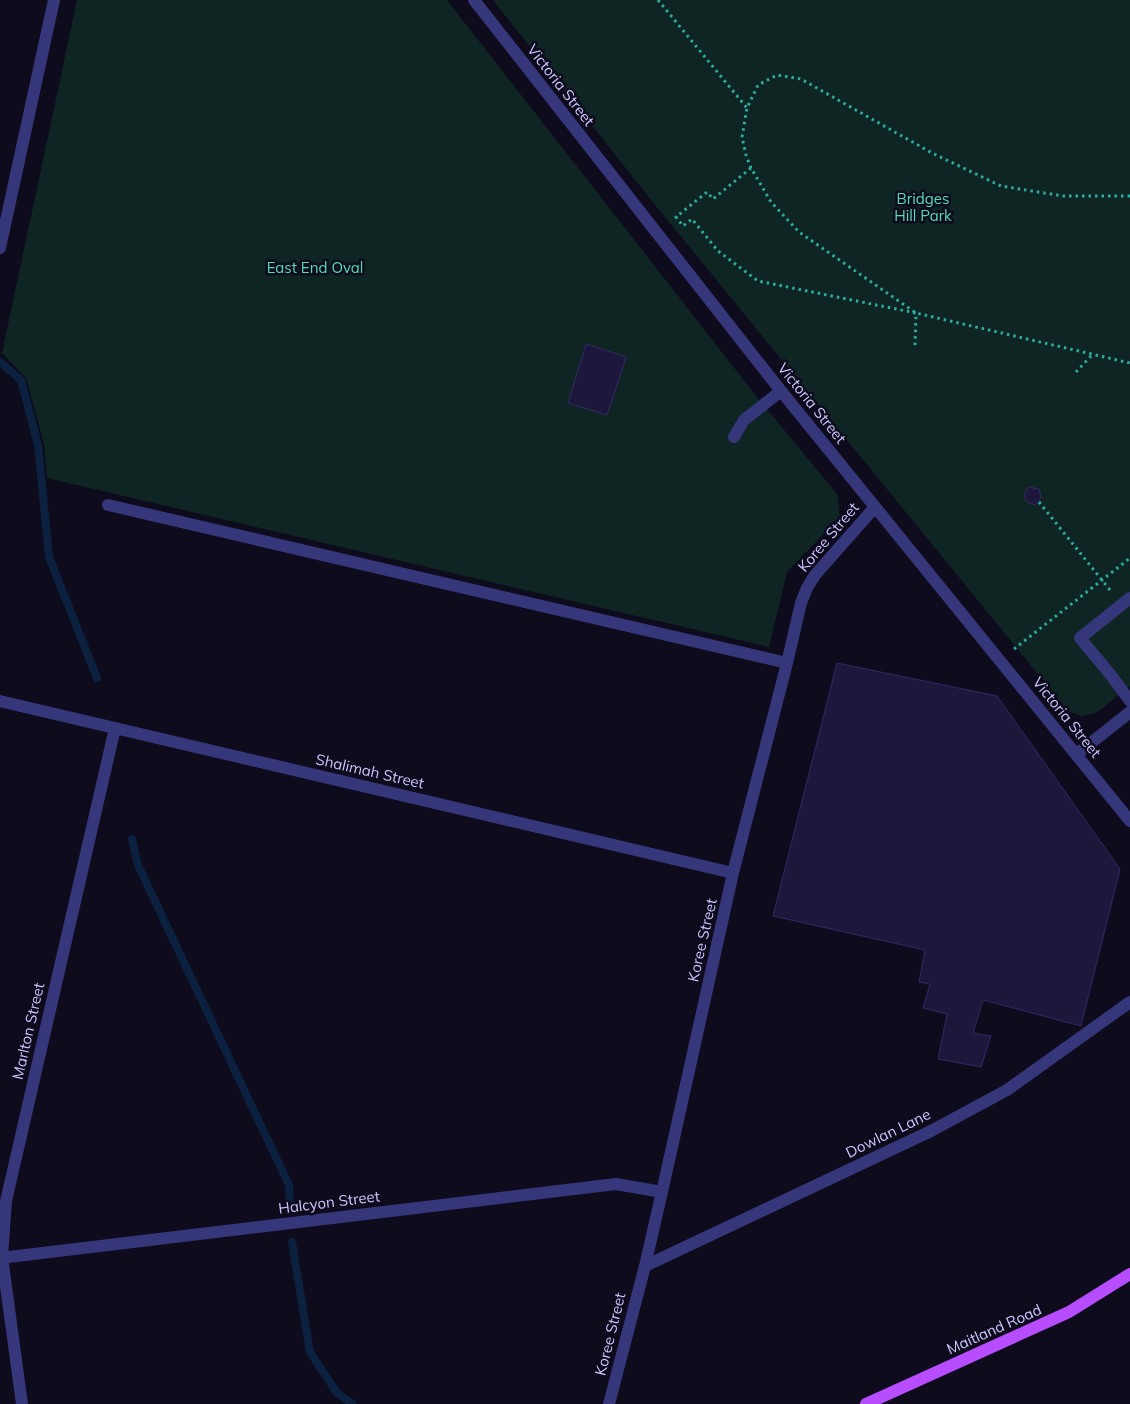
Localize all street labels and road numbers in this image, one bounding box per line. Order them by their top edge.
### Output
street label: Victoria Street [523,40,599,130]
street label: Victoria Street [774,359,850,447]
street label: Koree Street [793,498,863,576]
street label: Victoria Street [1029,673,1105,761]
street label: Shalimah Street [314,749,426,793]
street label: Koree Street [683,896,721,984]
street label: Marlton Street [8,981,48,1081]
street label: Dowlan Lane [842,1104,934,1162]
street label: Halcyon Street [277,1186,381,1218]
street label: Koree Street [591,1290,629,1378]
street label: Maitland Road [944,1300,1044,1358]

